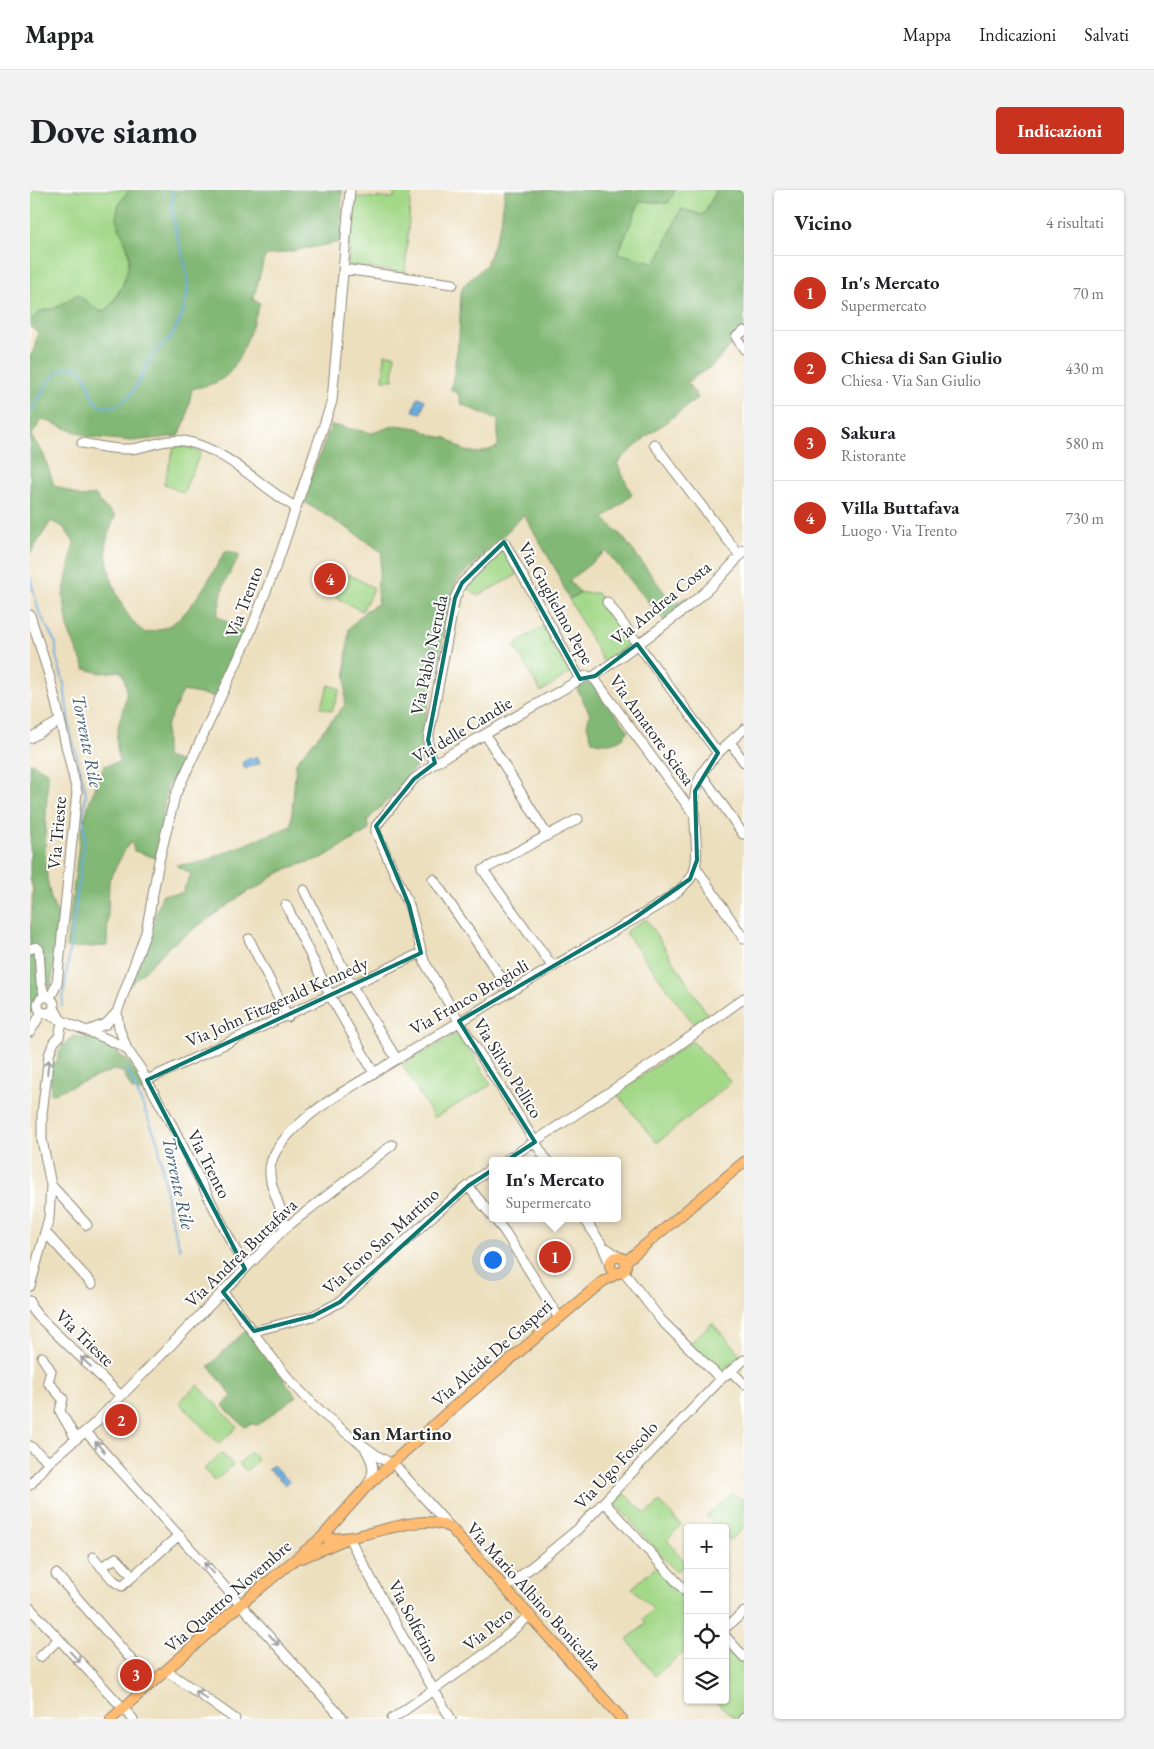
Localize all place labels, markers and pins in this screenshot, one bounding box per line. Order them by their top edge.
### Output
pin: 4 [314,560,346,598]
pin: 1 [539,1238,571,1276]
pin: 2 [105,1401,137,1439]
pin: 3 [120,1656,152,1694]

